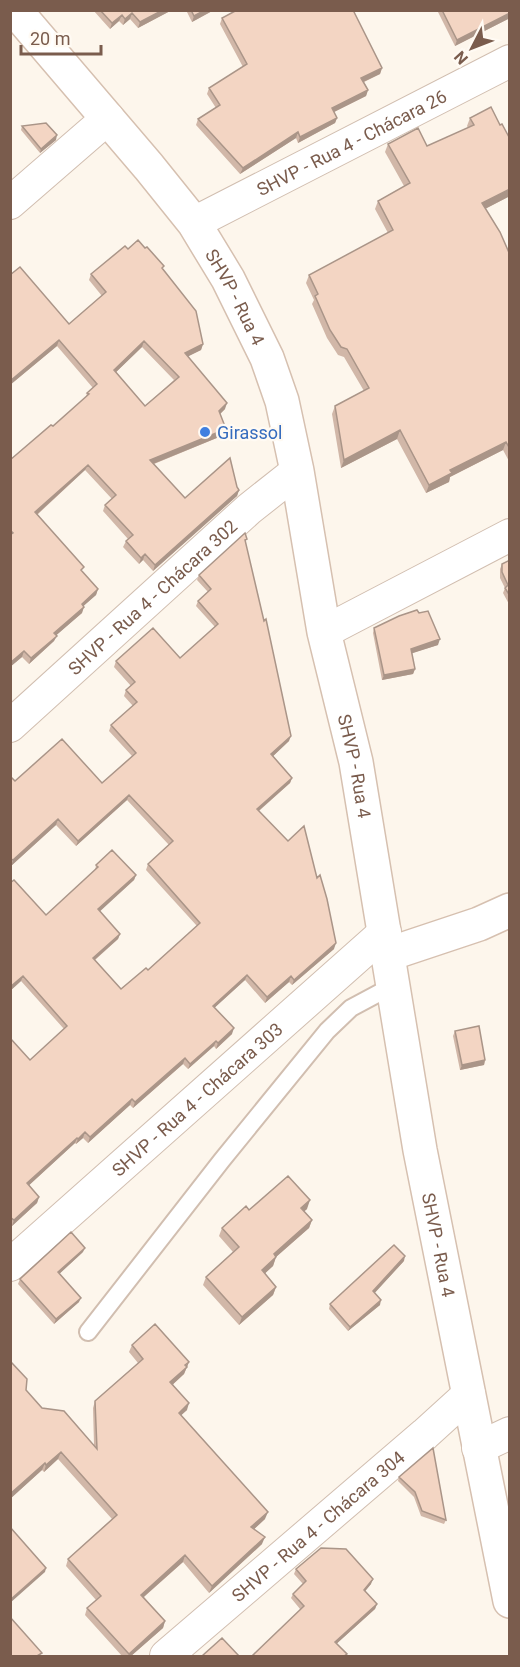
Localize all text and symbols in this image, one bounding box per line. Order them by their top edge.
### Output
scale bar [21,18,100,56]
north arrow [442,18,502,78]
text: 20 m [30,28,70,49]
text: N [450,47,472,68]
street label: SHVP - Rua 4 - Chácara 26 [253,85,450,200]
street label: SHVP - Rua 4 [202,245,269,348]
place label: Girassol [217,422,282,443]
marker: Girassol [198,425,212,439]
street label: SHVP - Rua 4 - Chácara 302 [63,515,241,679]
street label: SHVP - Rua 4 [334,712,376,820]
street label: SHVP - Rua 4 - Chácara 303 [107,1018,286,1180]
street label: SHVP - Rua 4 [418,1191,460,1299]
street label: SHVP - Rua 4 - Chácara 304 [227,1446,408,1606]

